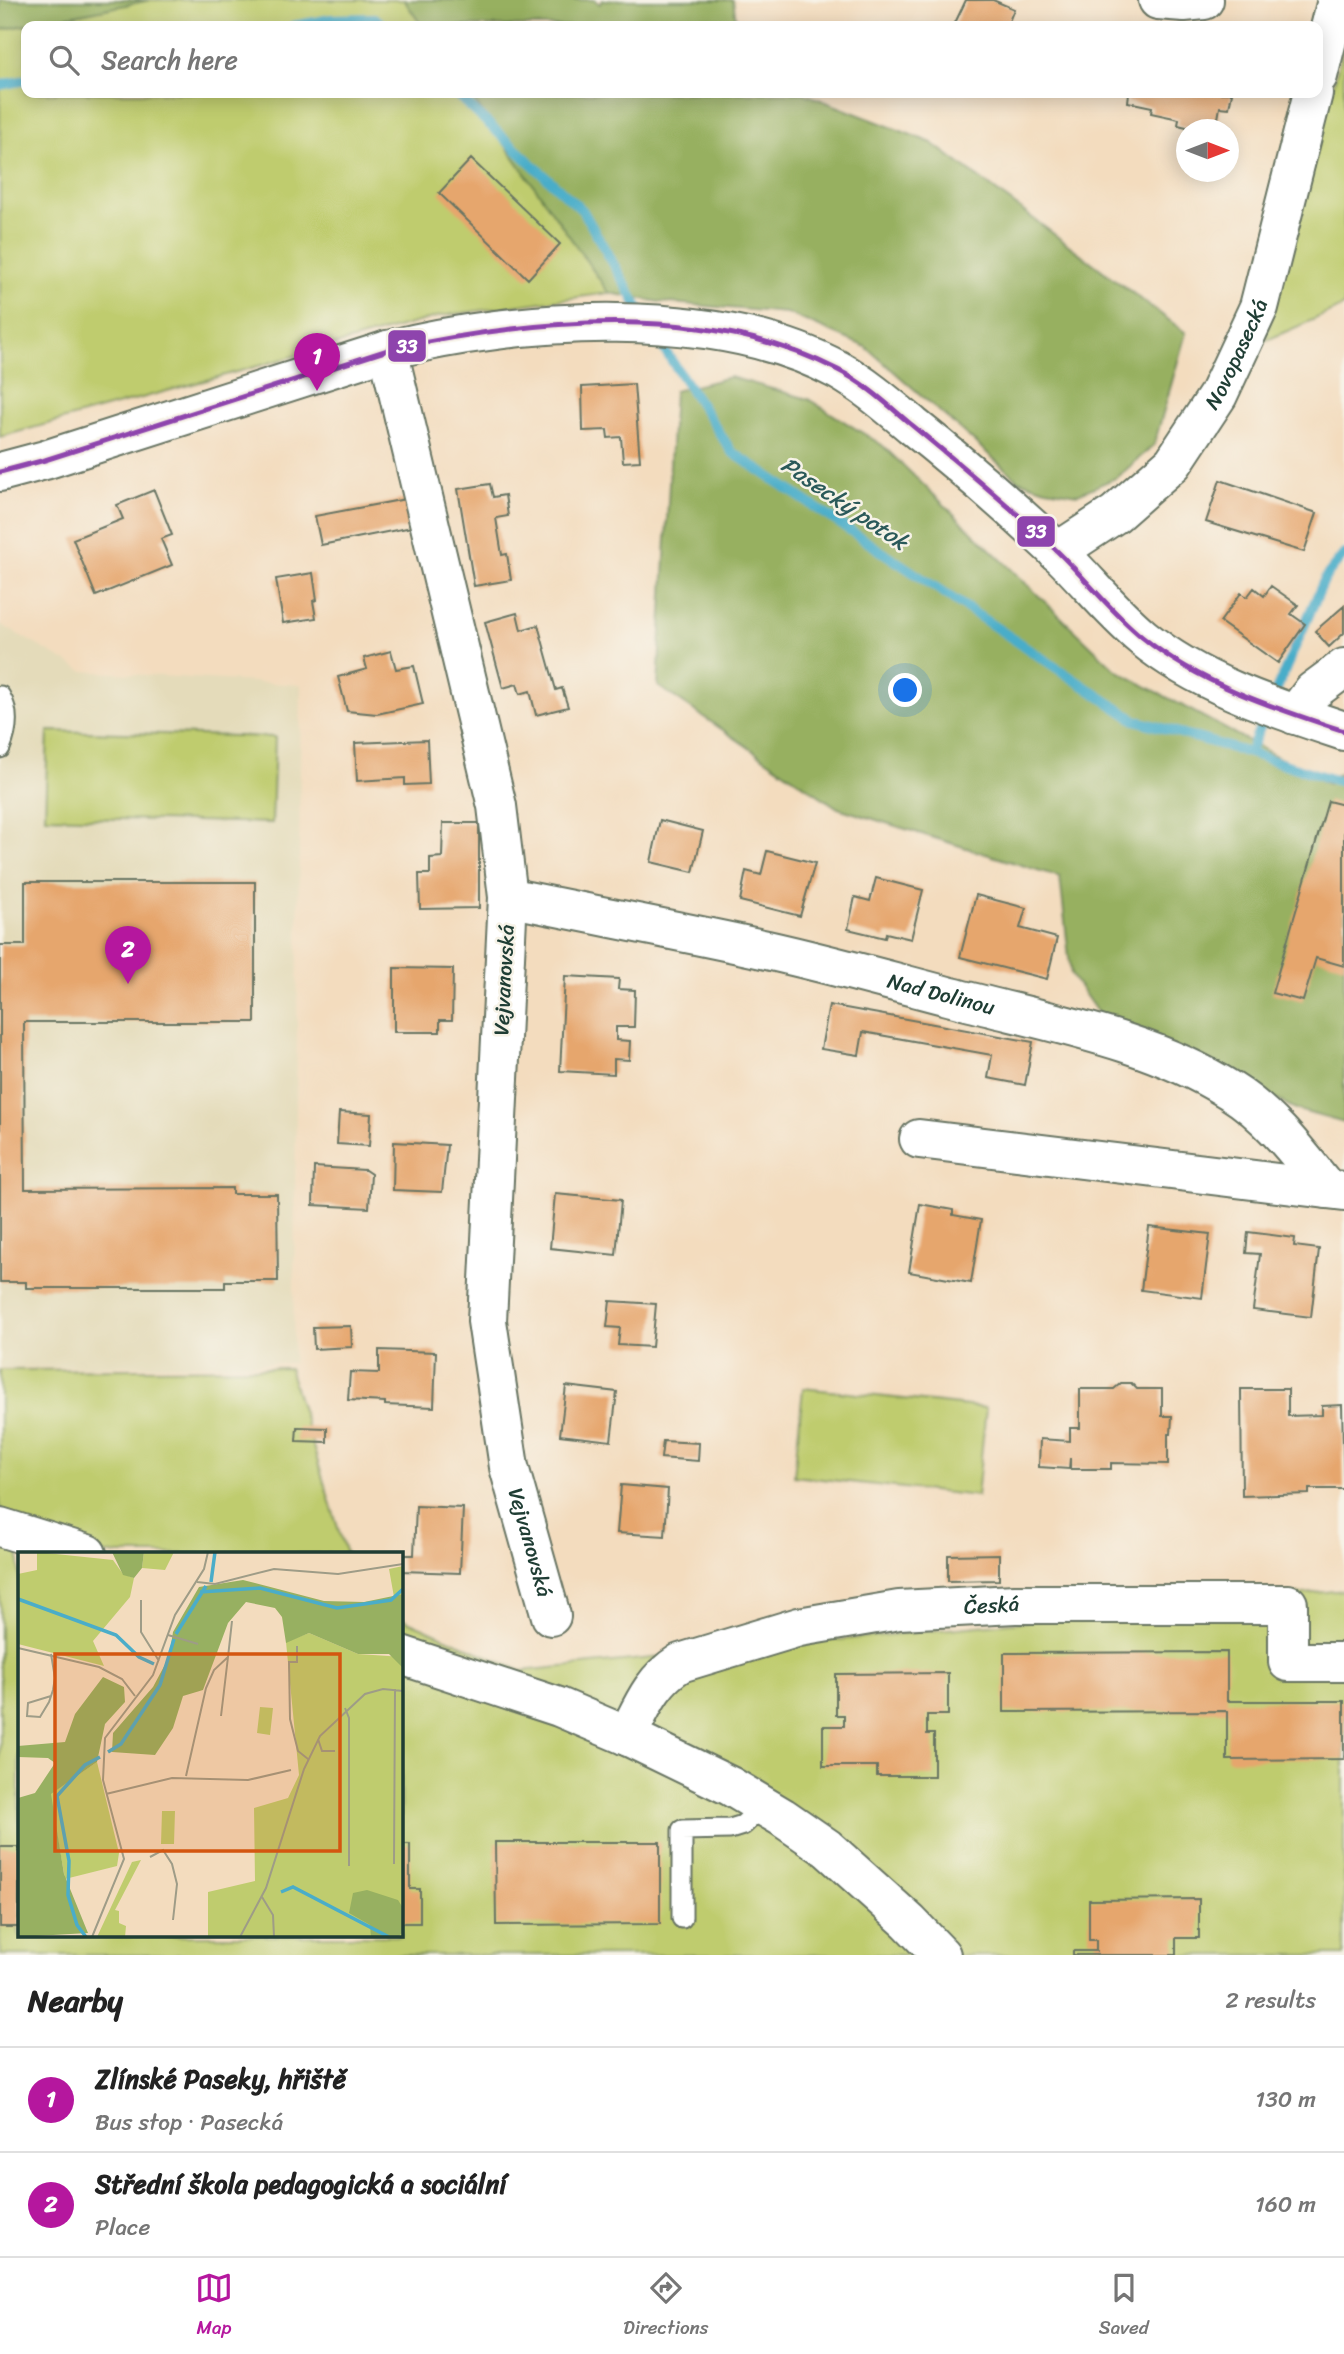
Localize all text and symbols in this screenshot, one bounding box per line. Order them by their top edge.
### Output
search box [21,21,1323,98]
text: Search here [101,37,238,83]
icon: search [45,41,83,79]
north arrow [1176,119,1239,182]
street label: Novopasecká [1194,295,1279,418]
line badge: 33 [387,329,427,363]
text: 33 [396,330,418,363]
pin: 1 [294,333,340,391]
water label: Pasecký potok [772,445,919,563]
line badge: 33 [1016,515,1056,548]
text: 33 [1025,515,1047,548]
your location [888,673,922,707]
street label: Vejvanovská [482,923,526,1037]
pin: 2 [105,926,151,984]
street label: Nad Dolinou [883,962,1000,1026]
street label: Vejvanovská [497,1483,564,1602]
inset map [18,1552,402,1938]
street label: Česká [963,1585,1021,1626]
text: Nearby [28,1974,123,2028]
text: 2 results [1225,1980,1316,2021]
text: Zlínské Paseky, hřiště [95,2056,346,2102]
text: 1 [46,2079,56,2120]
text: 130 m [1255,2079,1316,2120]
text: Bus stop · Pasecká [95,2102,283,2143]
text: Střední škola pedagogická a sociální [95,2161,507,2207]
text: 2 [44,2184,58,2225]
text: 160 m [1255,2184,1316,2225]
text: Place [95,2207,150,2248]
tab: Map [195,2269,233,2344]
tab: Directions [623,2269,709,2344]
tab: Saved [1099,2269,1149,2344]

